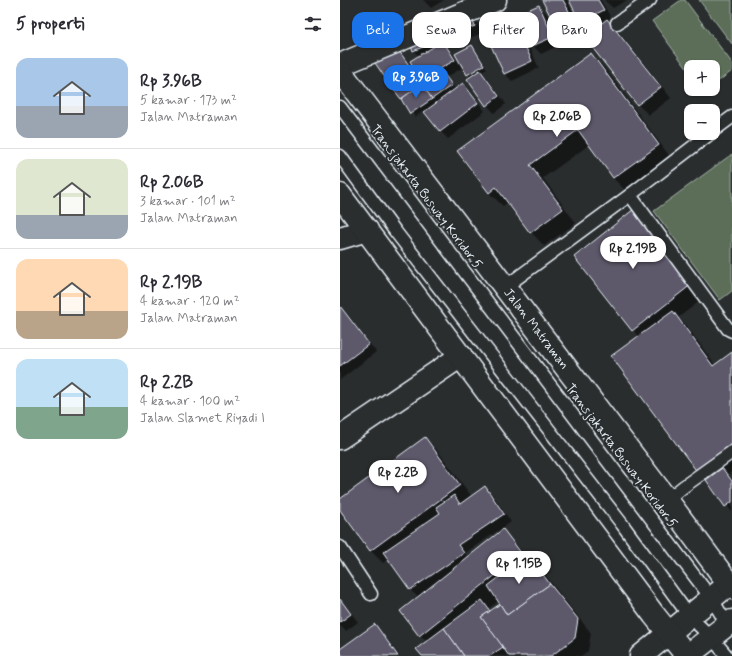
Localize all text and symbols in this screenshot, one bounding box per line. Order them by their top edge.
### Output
chip: Beli [352,12,404,48]
chip: Sewa [412,12,471,48]
chip: Filter [479,12,539,48]
chip: Baru [547,12,602,48]
text: 5 properti [16,13,84,35]
icon: filters [302,13,324,35]
map controls [684,60,720,140]
button: + [684,60,720,96]
pin: Rp 3.96B [375,65,457,99]
text: Rp 3.96B [392,69,440,86]
text: Rp 3.96B [140,70,202,92]
icon: home [48,74,96,122]
text: 5 kamar · 173 m² [140,92,237,109]
pin: Rp 2.06B [516,104,598,138]
button: − [684,104,720,140]
text: Rp 2.06B [533,108,581,125]
text: Jalan Matraman [140,109,238,126]
street label: Transjakarta Busway Koridor 5 [366,121,486,273]
text: Rp 2.06B [140,171,203,193]
icon: home [48,175,96,223]
text: 3 kamar · 101 m² [140,193,236,210]
text: Jalan Matraman [140,210,238,227]
pin: Rp 2.19B [592,236,674,270]
text: Rp 2.19B [609,240,657,257]
text: Rp 2.19B [140,271,202,293]
icon: home [48,275,96,323]
street label: Jalan Matraman [500,285,573,373]
text: 4 kamar · 120 m² [140,293,239,310]
text: Jalan Matraman [140,310,238,327]
text: Rp 2.2B [140,371,193,393]
icon: home [48,375,96,423]
street label: Transjakarta Busway Koridor 5 [561,380,681,532]
text: 4 kamar · 100 m² [140,393,240,410]
text: Jalan Slamet Riyadi I [140,410,265,427]
pin: Rp 2.2B [361,460,435,494]
text: Rp 2.2B [378,464,418,481]
pin: Rp 1.15B [478,551,560,585]
text: Rp 1.15B [496,555,542,572]

